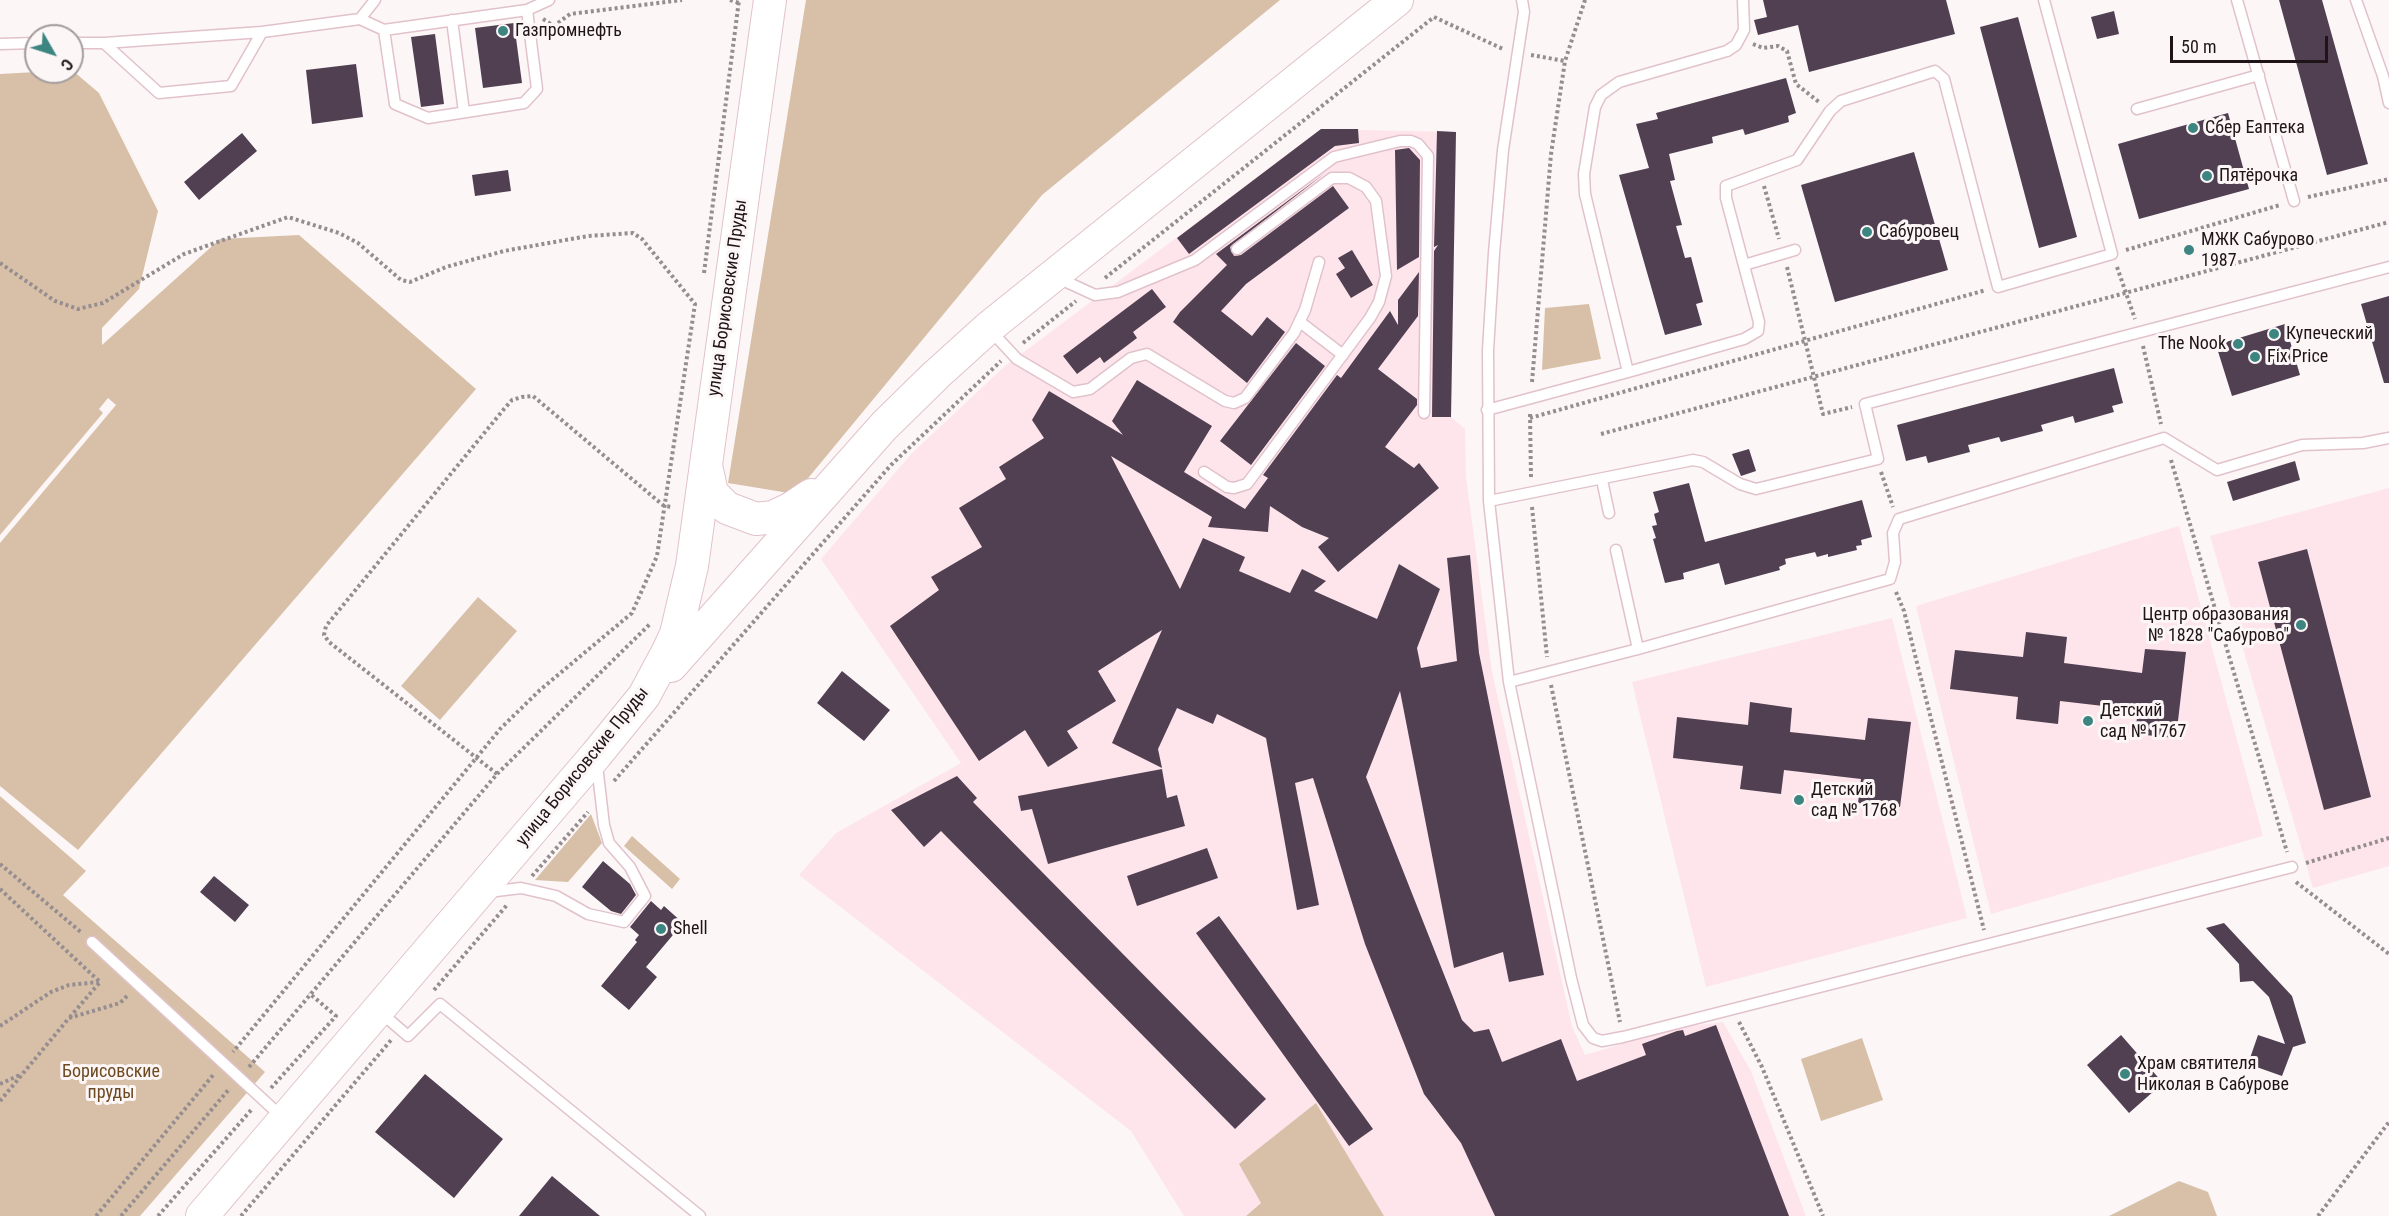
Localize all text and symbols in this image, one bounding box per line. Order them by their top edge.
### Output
place label: Газпромнефть [515,20,622,42]
north arrow [24,24,84,84]
marker: Газпромнефть [496,24,510,38]
scale bar [2173,24,2330,62]
text: 50 m [2181,36,2216,57]
text: С [57,55,77,74]
place label: Сбер Еаптека [2205,117,2305,139]
marker: Сбер Еаптека [2186,121,2200,135]
place label: Пятёрочка [2219,165,2298,187]
marker: Пятёрочка [2200,169,2214,183]
street label: улица Борисовские Пруды [703,198,753,398]
place label: Сабуровец [1879,221,1959,243]
marker: Сабуровец [1860,225,1874,239]
place label: МЖК Сабурово 1987 [2201,229,2314,272]
marker: МЖК Сабурово 1987 [2182,243,2196,257]
place label: Купеческий [2286,323,2373,345]
marker: Купеческий [2267,327,2281,341]
place label: The Nook [2158,333,2226,355]
marker: The Nook [2231,337,2245,351]
place label: Fix Price [2267,346,2328,368]
marker: Fix Price [2248,350,2262,364]
place label: Центр образования № 1828 "Сабурово" [2142,604,2289,646]
marker: Центр образования № 1828 "Сабурово" [2294,618,2308,632]
street label: улица Борисовские Пруды [512,683,654,851]
place label: Детский сад № 1767 [2100,700,2186,742]
marker: Детский сад № 1767 [2081,714,2095,728]
place label: Детский сад № 1768 [1811,779,1897,822]
marker: Детский сад № 1768 [1792,793,1806,807]
place label: Shell [673,918,708,940]
marker: Shell [654,922,668,936]
place label: Храм святителя Николая в Сабурове [2137,1053,2289,1096]
park label: Борисовские пруды [62,1061,160,1104]
marker: Храм святителя Николая в Сабурове [2118,1067,2132,1081]

